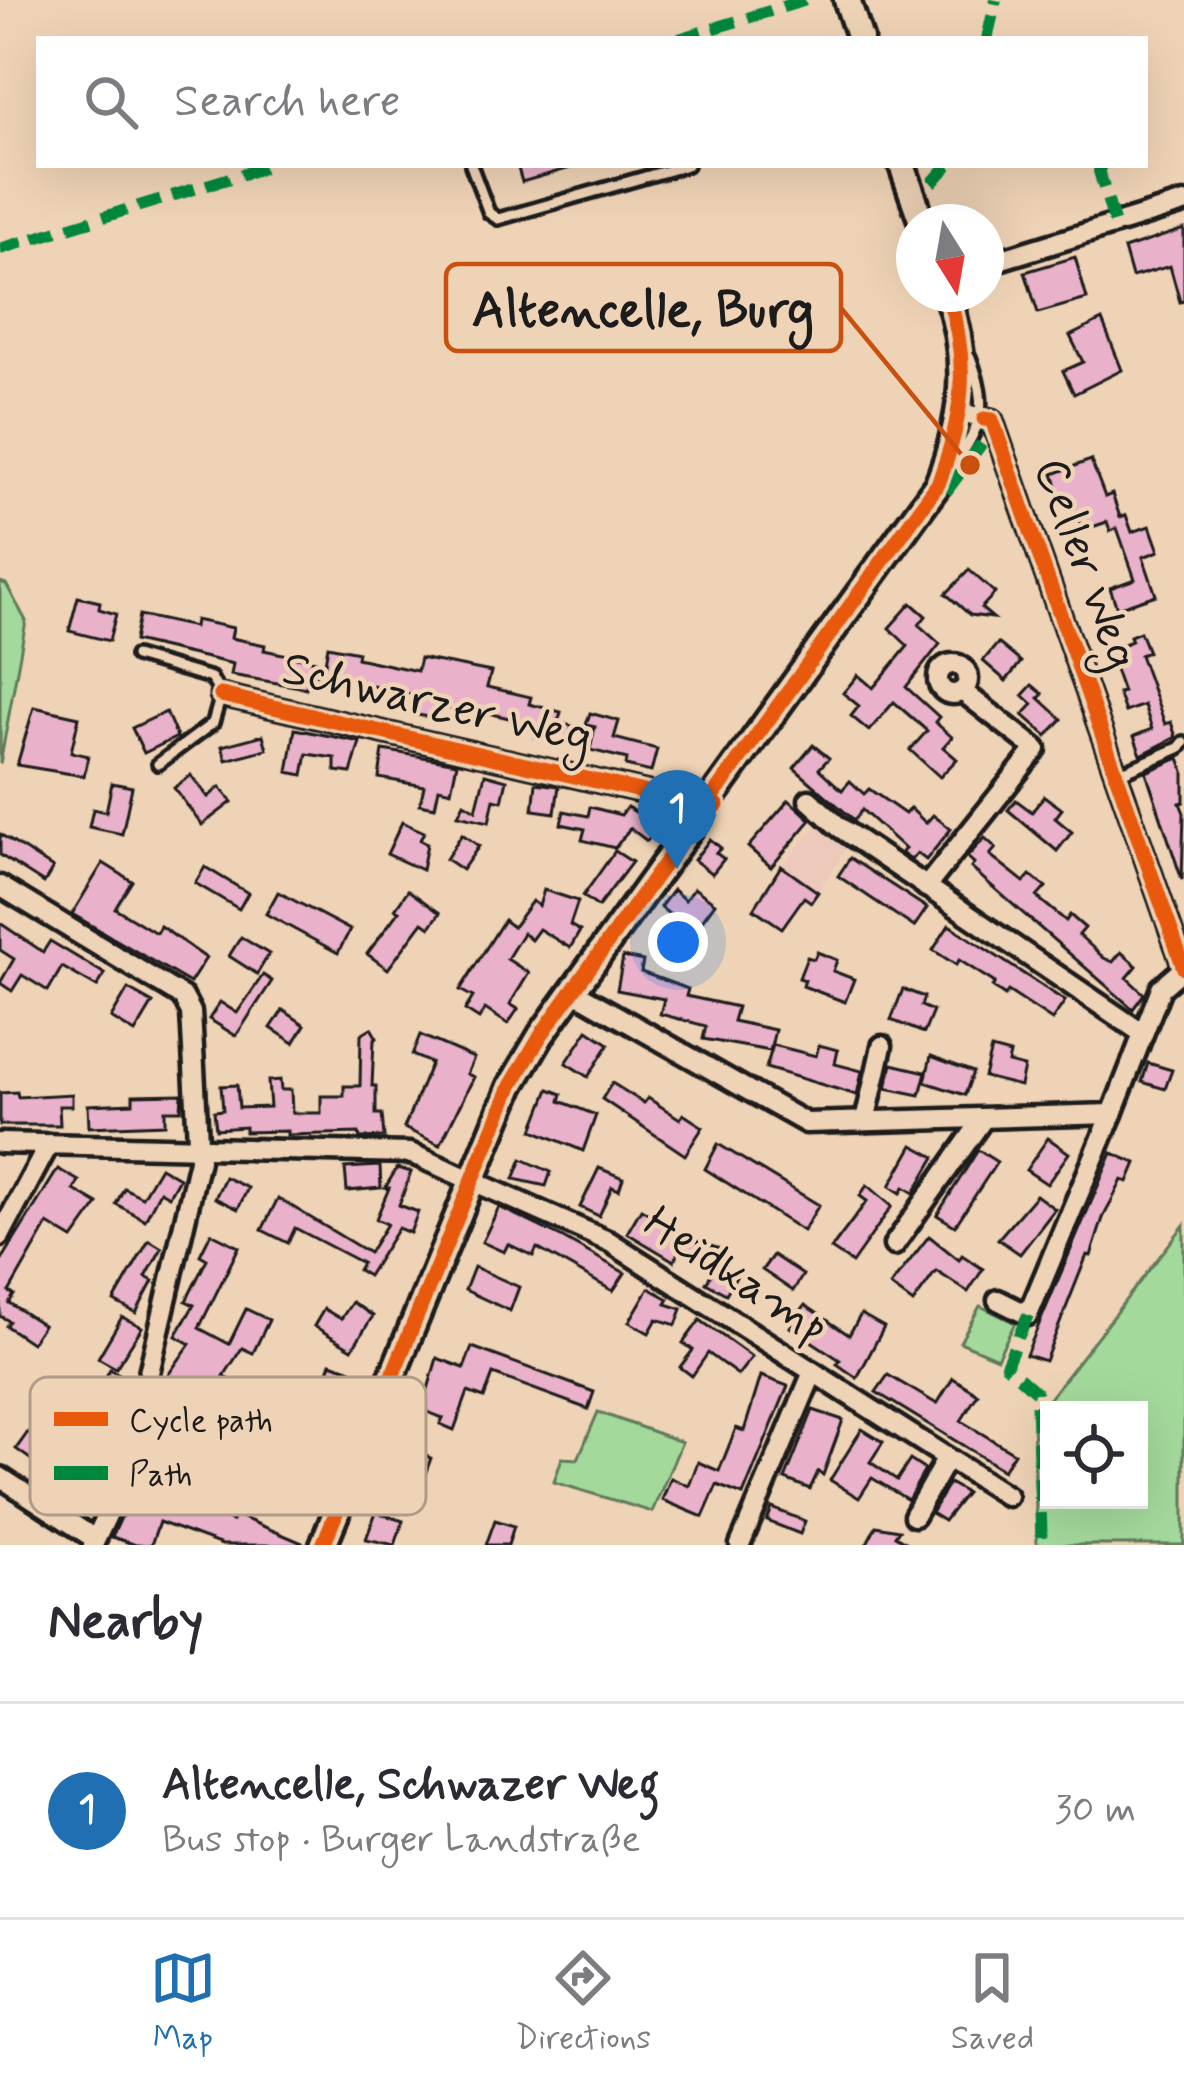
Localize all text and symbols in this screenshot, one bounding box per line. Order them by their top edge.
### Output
search box [36,36,1148,168]
icon: search [78,69,144,135]
text: Search here [174,73,401,132]
north arrow [896,204,1004,312]
callout: Altencelle, Burg [446,264,841,351]
text: Altencelle, Burg [472,279,814,350]
street label: Celler Weg [1015,450,1152,679]
street label: Schwarzer Weg [275,638,598,773]
pin: 1 [638,770,716,869]
your location [648,912,708,972]
street label: Heidkamp [631,1192,841,1360]
legend [30,1377,426,1515]
text: Cycle path [129,1400,273,1444]
map controls [1040,1401,1148,1509]
button: locate [1040,1401,1148,1509]
text: Path [129,1454,192,1498]
text: Nearby [48,1590,203,1656]
text: Altencelle, Schwazer Weg [162,1756,659,1815]
text: 1 [78,1785,96,1836]
text: 30 m [1054,1785,1136,1836]
text: Bus stop · Burger Landstraße [162,1815,641,1866]
tab: Map [150,1945,216,2061]
tab: Directions [515,1945,651,2061]
tab: Saved [951,1945,1034,2061]

